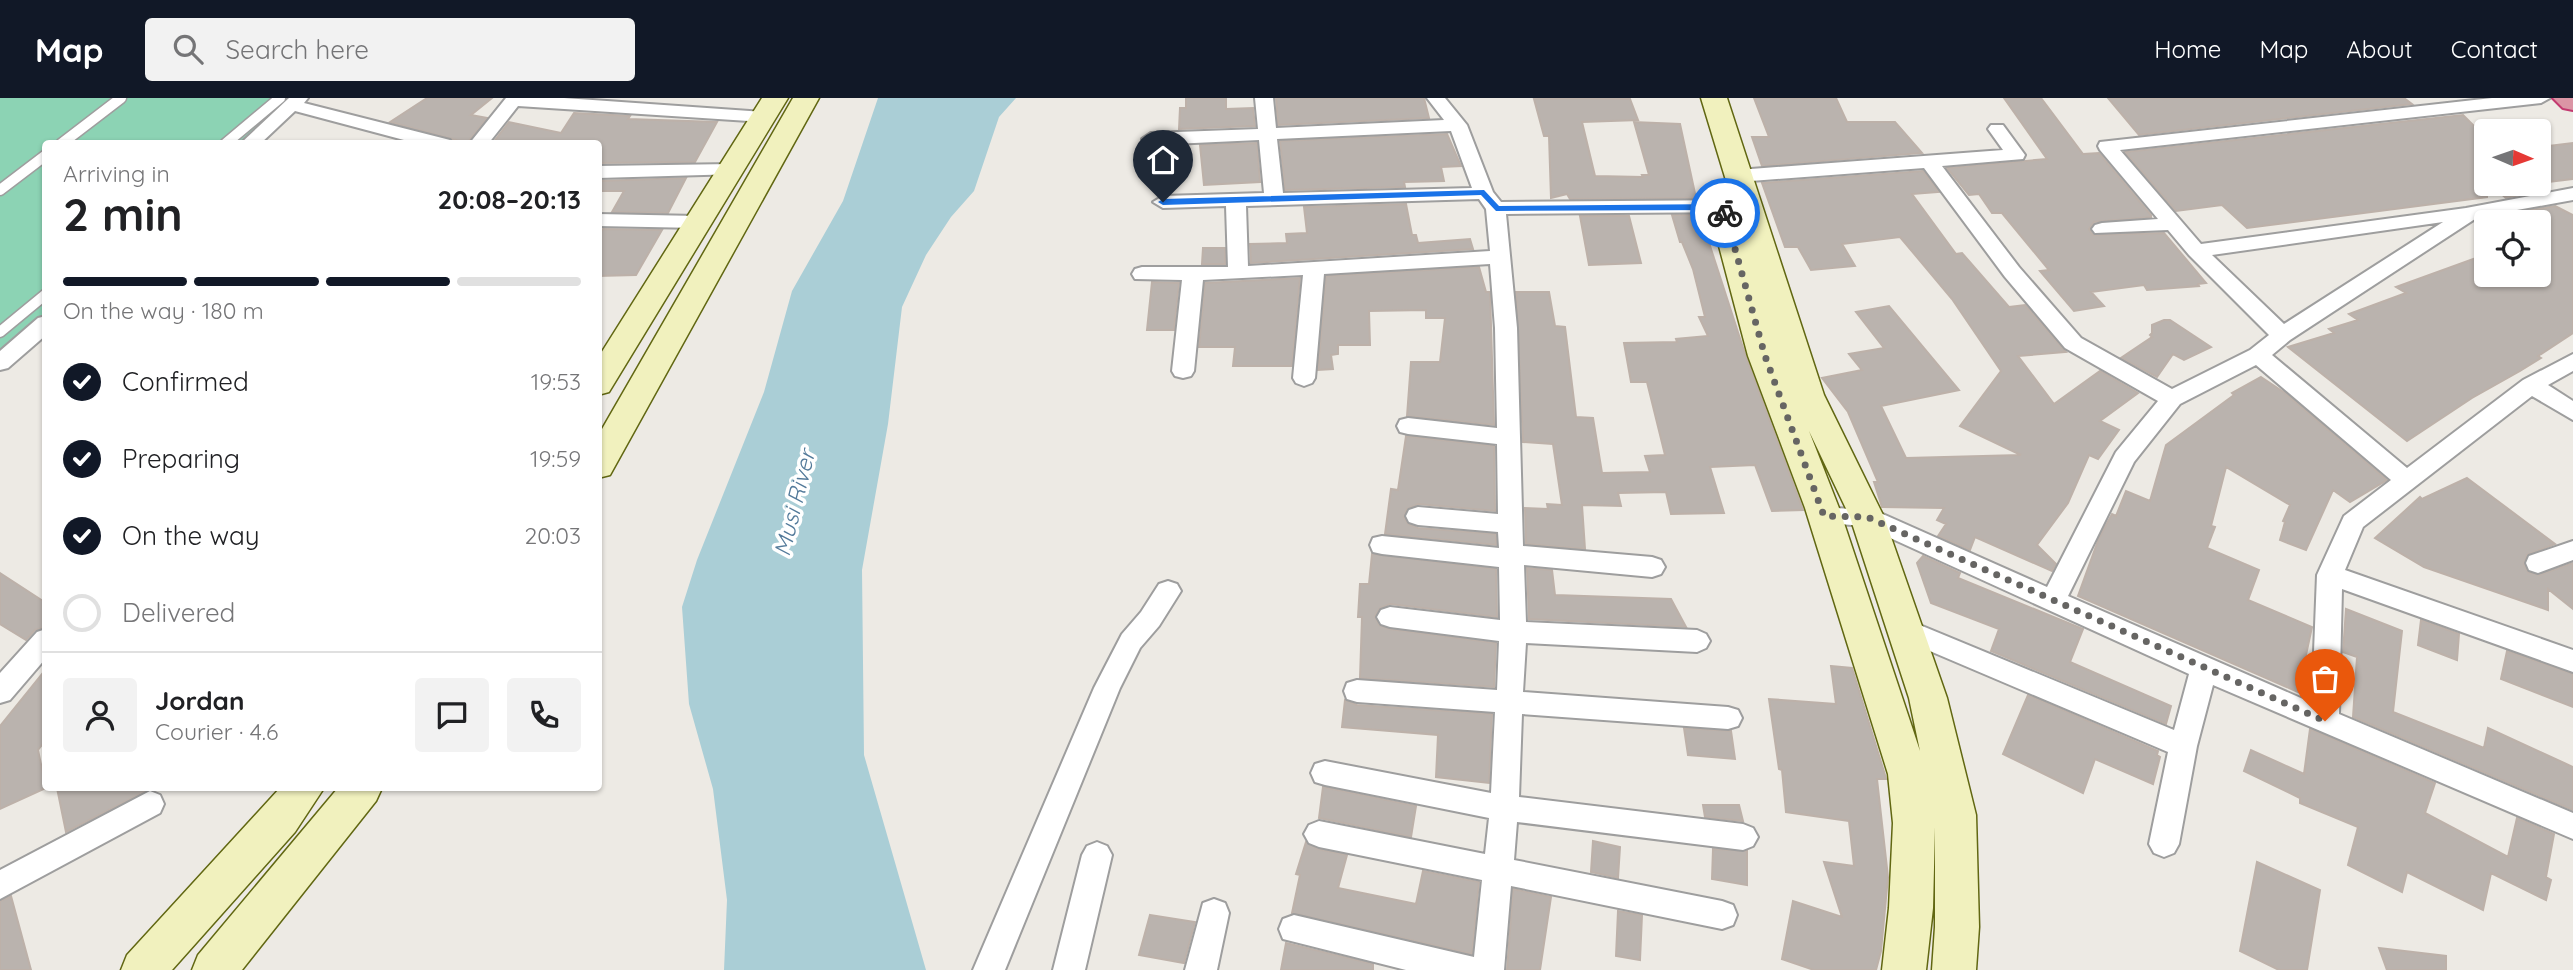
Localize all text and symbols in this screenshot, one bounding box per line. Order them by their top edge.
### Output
search box [145,18,635,81]
text: Map [35,29,103,70]
icon: search [169,30,207,68]
text: Search here [225,33,369,66]
text: Home [2154,34,2221,64]
text: Map [2259,34,2308,64]
text: About [2346,34,2413,64]
text: Contact [2451,34,2538,64]
north arrow [2474,119,2552,196]
map controls [2474,119,2551,287]
pin [1133,130,1193,202]
icon: home [1144,141,1182,179]
text: Arriving in [63,159,170,188]
courier [1690,178,1760,248]
text: 20:08–20:13 [438,183,581,216]
text: 2 min [63,185,183,243]
icon: bike [1706,194,1744,232]
button: locate [2474,210,2551,287]
text: On the way · 180 m [63,296,264,325]
icon: check [63,363,101,401]
text: Confirmed [122,365,249,398]
text: 19:53 [531,367,581,396]
icon: check [63,440,101,478]
text: Preparing [122,442,240,475]
text: 19:59 [530,444,581,473]
water label: Musi River [767,444,822,559]
icon: check [63,517,101,555]
text: On the way [122,519,260,552]
text: 20:03 [525,521,581,550]
text: Delivered [122,596,235,629]
pin [2295,649,2355,721]
icon: bag [2306,660,2344,698]
button: person [63,678,137,752]
button: chat [415,678,489,752]
button: phone [507,678,581,752]
text: Jordan [155,684,244,717]
text: Courier · 4.6 [155,717,278,746]

